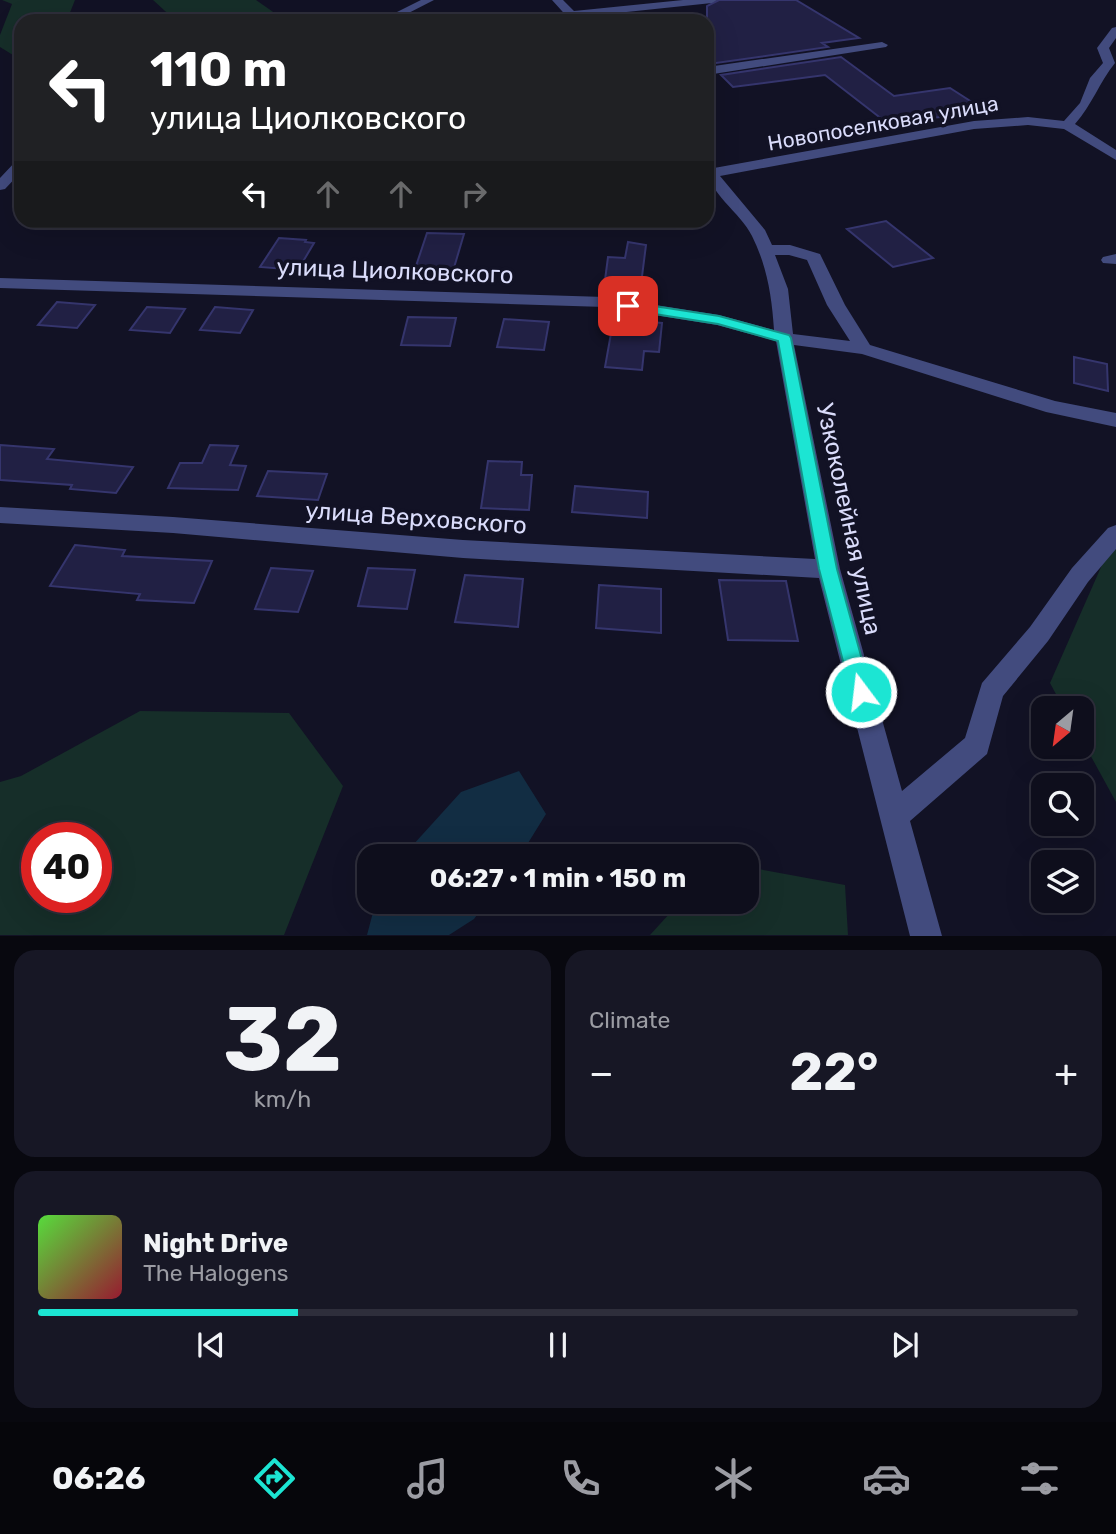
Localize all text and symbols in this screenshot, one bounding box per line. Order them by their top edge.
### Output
text: 110 m [150,40,287,98]
icon: left [35,42,126,133]
street label: Новопоселковая улица [766,90,1000,156]
text: улица Циолковского [150,99,466,137]
icon: left [236,175,274,213]
icon: ahead [309,175,347,213]
icon: ahead [382,175,420,213]
icon: right [455,175,493,213]
street label: улица Циолковского [276,253,514,289]
pin [598,276,658,336]
icon: arrive [609,287,647,325]
street label: Узкоколейная улица [811,401,887,637]
street label: улица Верховского [304,496,528,540]
position arrow [824,655,898,729]
north arrow [1031,696,1094,760]
map controls [1031,696,1094,913]
button: search [1031,773,1094,836]
speed limit sign: 40 [21,822,112,913]
button: layers [1031,850,1094,913]
text: 06:27 · 1 min · 150 m [430,863,686,894]
text: 32 [223,985,342,1093]
text: Climate [589,1006,670,1034]
text: 22° [790,1041,879,1103]
text: − [589,1050,614,1096]
text: + [1054,1050,1078,1096]
text: km/h [254,1085,311,1113]
text: Night Drive [143,1228,288,1259]
text: The Halogens [143,1259,289,1287]
icon: previous [192,1326,230,1364]
icon: pause [539,1326,577,1364]
icon: next [886,1326,924,1364]
icon: directions [250,1454,299,1503]
icon: music [403,1454,452,1503]
icon: phone [556,1454,605,1503]
icon: climate [709,1454,758,1503]
icon: car [862,1454,911,1503]
icon: filters [1015,1454,1064,1503]
text: 06:26 [52,1459,146,1497]

